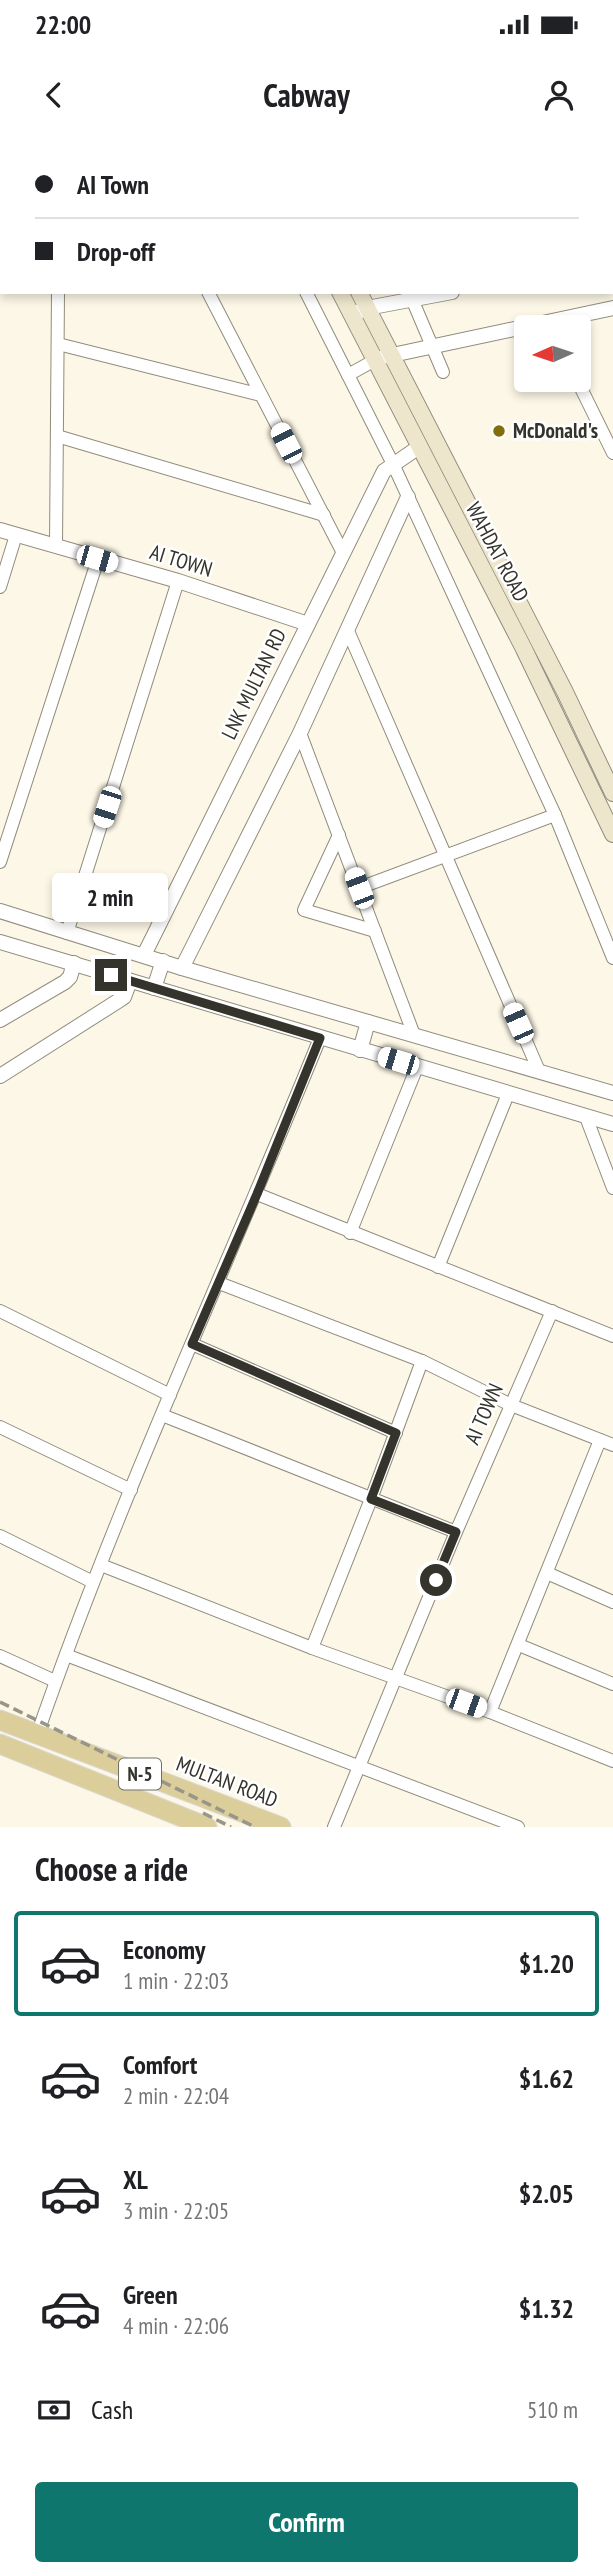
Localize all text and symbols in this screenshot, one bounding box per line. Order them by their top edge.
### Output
text: 22:00 [35,8,91,41]
text: Cabway [263,74,350,116]
icon: back [35,76,73,114]
icon: person [540,76,578,114]
text: AI Town [77,168,149,201]
text: Drop-off [77,235,155,268]
north arrow [514,315,592,392]
map controls [514,315,591,392]
place label: McDonald's [513,417,598,444]
car [268,420,305,466]
marker: McDonald's [491,423,507,439]
street label: WAHDAT ROAD [460,497,535,606]
street label: AI TOWN [147,538,216,583]
car [74,543,121,575]
street label: LNK MULTAN RD [215,624,292,744]
car [91,784,124,830]
car [342,865,377,911]
callout: 2 min [53,874,169,922]
text: 2 min [87,883,133,912]
route end [95,959,127,991]
car [500,1000,537,1046]
car [375,1045,422,1077]
street label: AI TOWN [458,1379,509,1448]
route start [420,1564,452,1596]
car [443,1686,490,1720]
street label: MULTAN ROAD [173,1750,282,1813]
road number: N-5 [119,1758,161,1790]
text: Choose a ride [35,1848,188,1890]
icon: car [39,1932,102,1995]
text: Economy [123,1933,205,1966]
text: $1.20 [519,1947,574,1980]
text: 1 min · 22:03 [123,1966,229,1995]
icon: car [39,2047,102,2110]
text: Comfort [123,2048,197,2081]
text: $1.62 [519,2062,574,2095]
text: 2 min · 22:04 [123,2081,229,2110]
icon: car [39,2162,102,2225]
text: XL [123,2163,148,2196]
text: $2.05 [519,2177,574,2210]
text: 3 min · 22:05 [123,2196,229,2225]
icon: car [39,2277,102,2340]
text: Green [123,2278,178,2311]
text: $1.32 [519,2292,574,2325]
text: 4 min · 22:06 [123,2311,229,2340]
icon: cash [35,2391,73,2429]
text: Cash [91,2393,133,2426]
text: 510 m [527,2395,578,2424]
button: Confirm [35,2482,578,2562]

